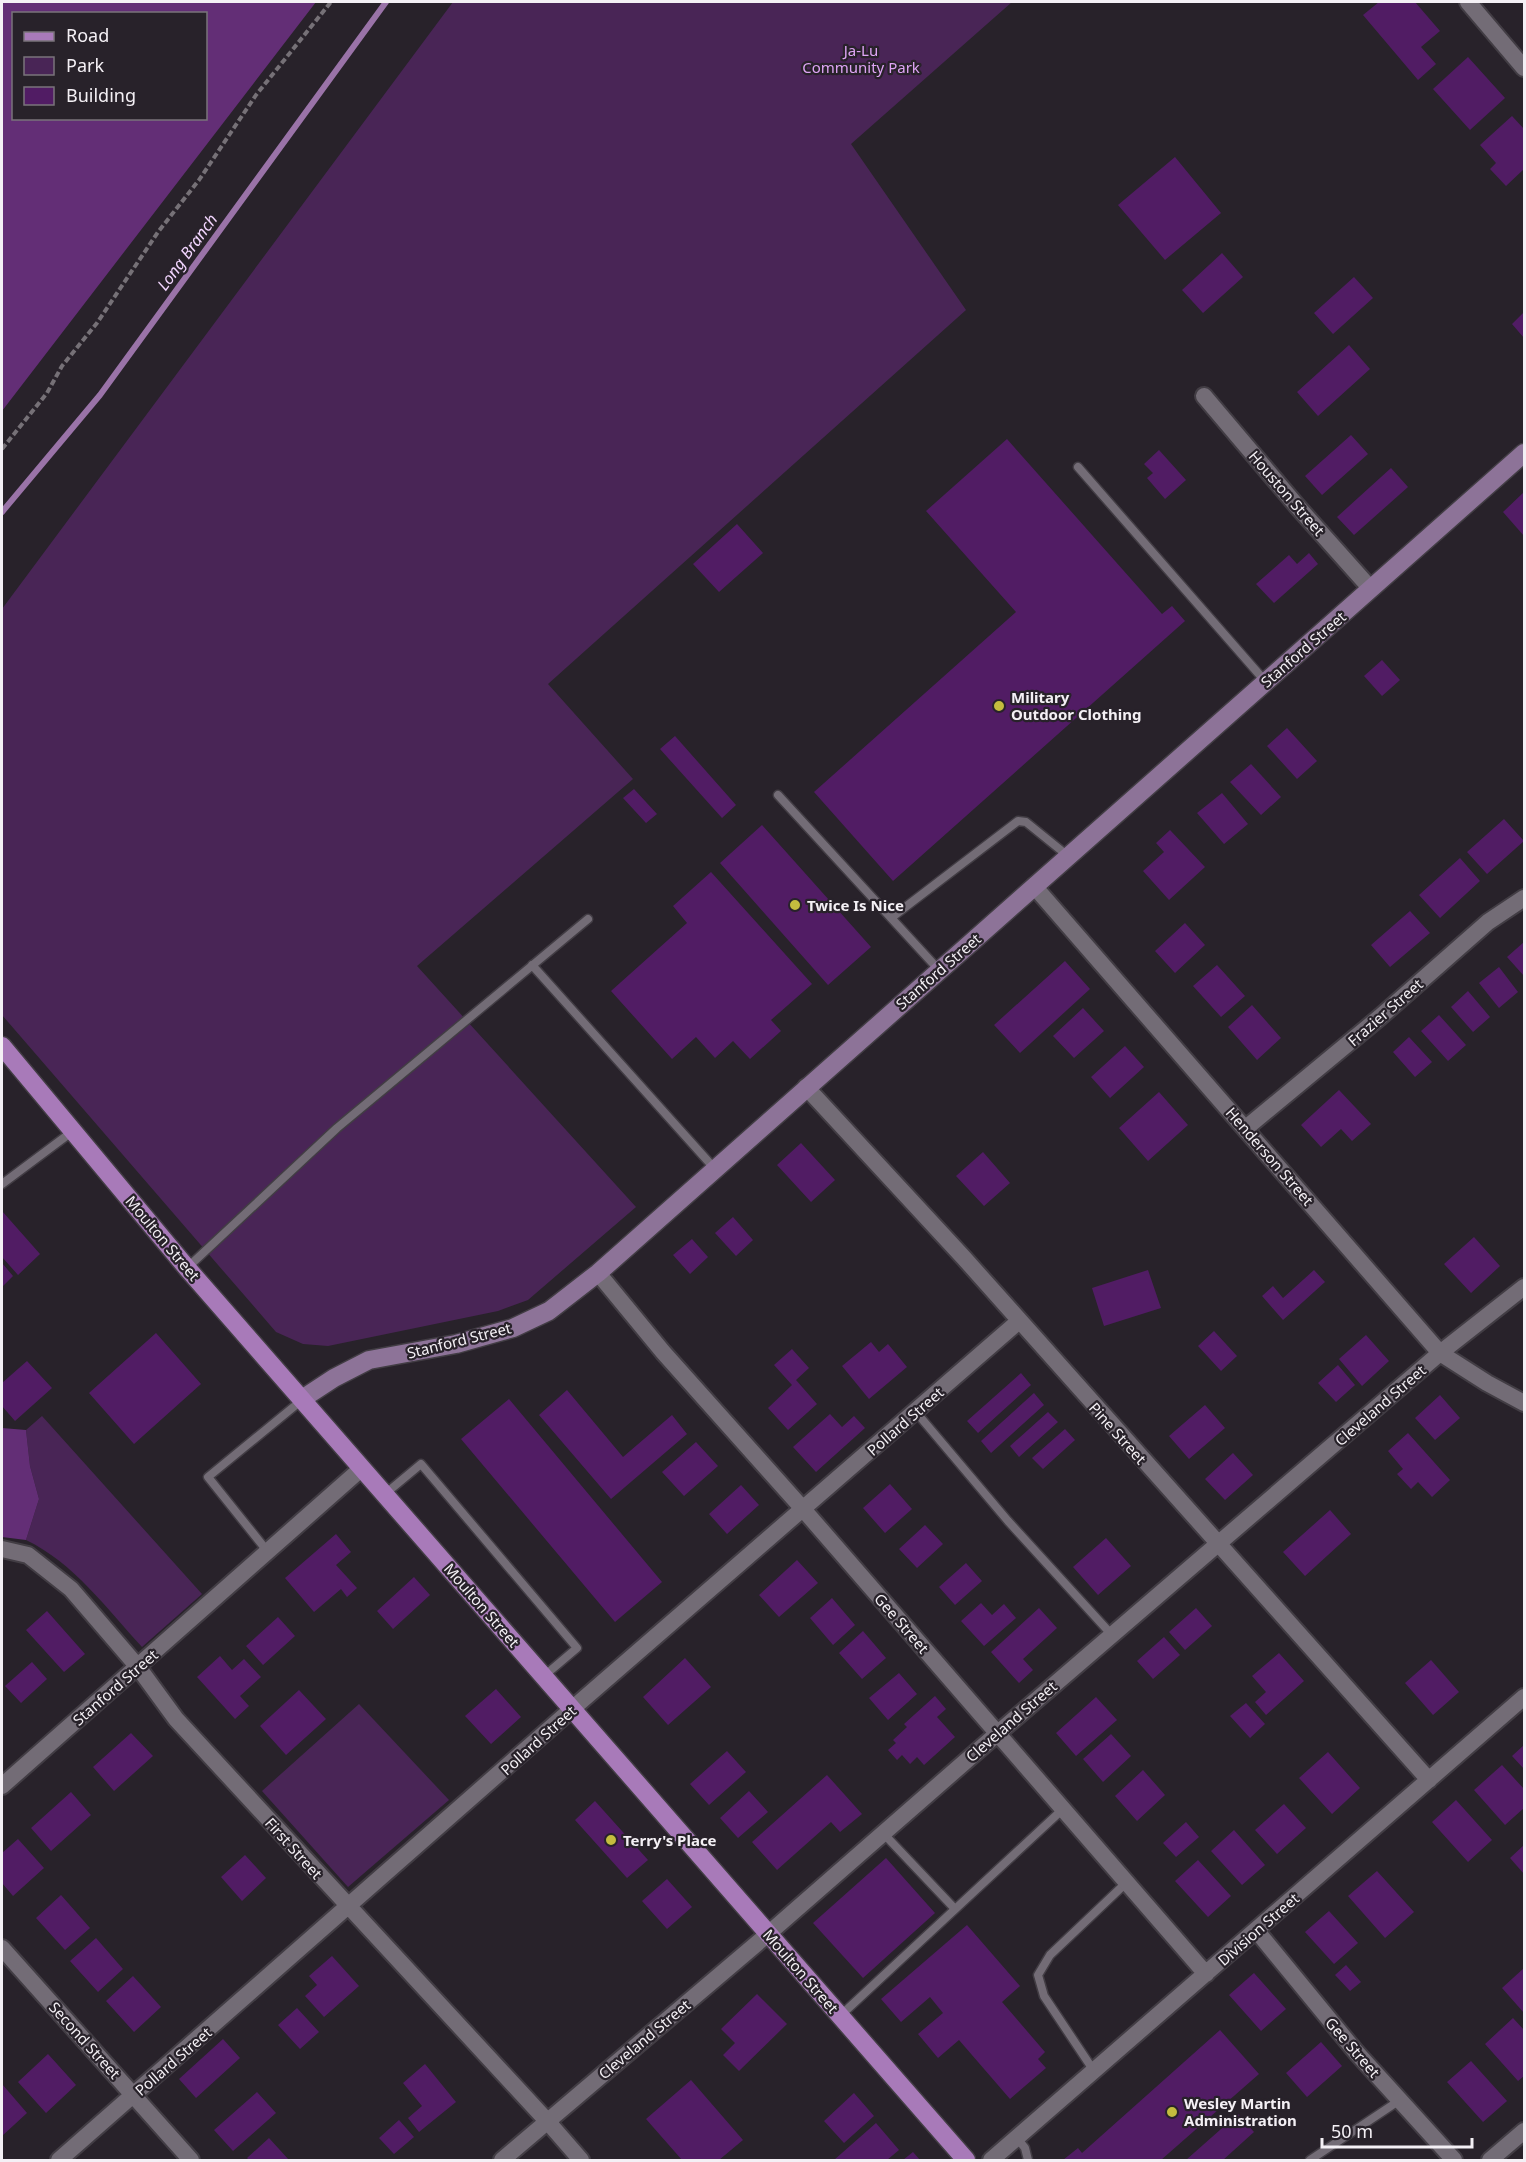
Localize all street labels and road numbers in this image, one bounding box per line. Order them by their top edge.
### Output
street label: Houston Street [1245,446,1330,540]
street label: Stanford Street [1256,606,1350,691]
street label: Stanford Street [891,928,985,1013]
street label: Frazier Street [1343,973,1427,1050]
street label: Henderson Street [1222,1103,1319,1210]
street label: Moulton Street [121,1191,205,1285]
street label: Stanford Street [405,1317,514,1363]
street label: Cleveland Street [1330,1360,1430,1450]
street label: Pollard Street [863,1382,948,1460]
street label: Pine Street [1085,1398,1151,1469]
street label: Moulton Street [440,1559,524,1652]
street label: Gee Street [870,1589,934,1658]
street label: Stanford Street [68,1644,162,1729]
street label: Cleveland Street [961,1676,1061,1766]
street label: Pollard Street [496,1700,580,1779]
street label: First Street [261,1813,327,1883]
street label: Division Street [1213,1888,1303,1970]
street label: Moulton Street [759,1925,843,2018]
street label: Cleveland Street [594,1994,695,2083]
street label: Second Street [45,1997,125,2083]
street label: Gee Street [1321,2013,1385,2082]
street label: Pollard Street [131,2022,216,2100]

